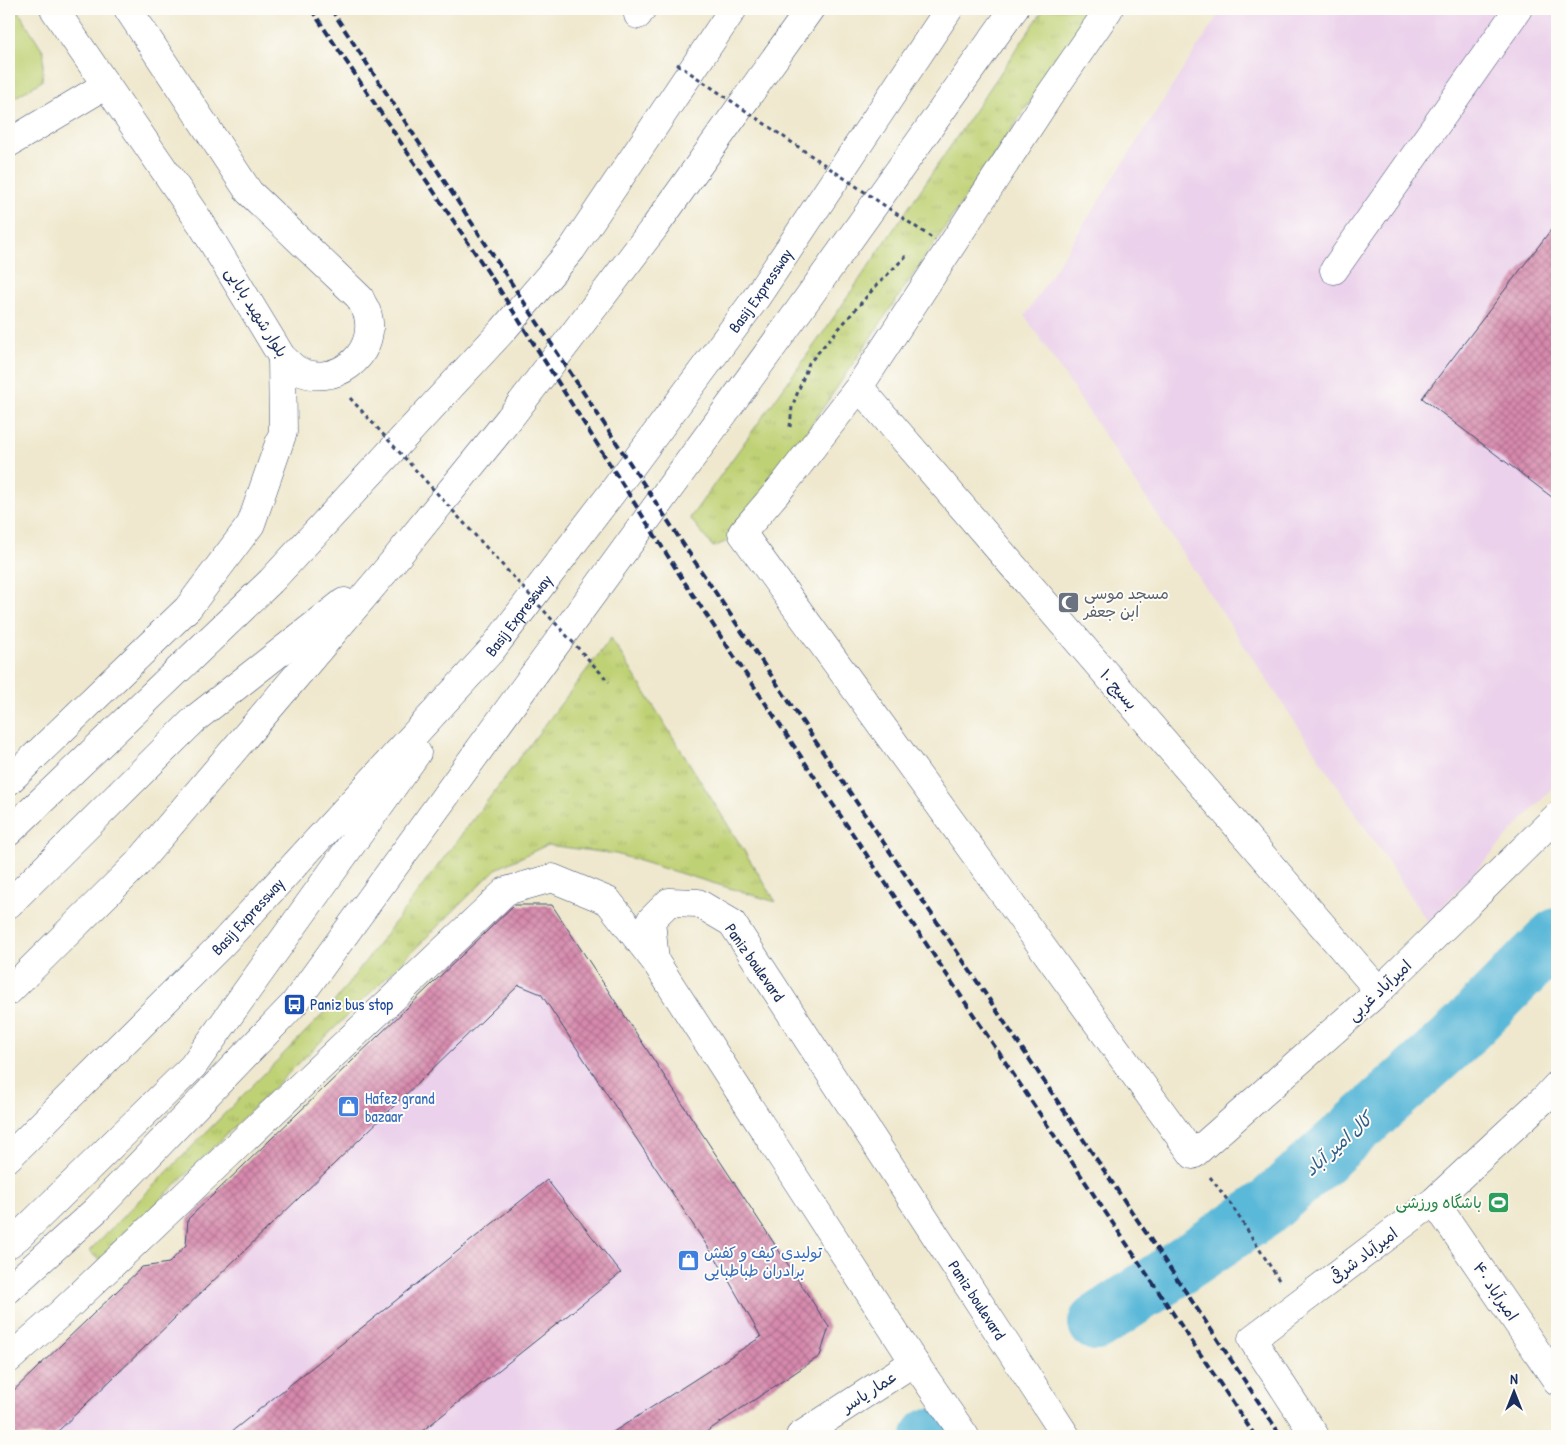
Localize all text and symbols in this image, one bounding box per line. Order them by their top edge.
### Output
street label: Basij Expressway [723,244,797,337]
street label: بلوار شهید بابایی [220,263,294,361]
street label: Basij Expressway [480,569,557,661]
place label: مسجد موسی ابن جعفر [1082,582,1169,622]
mosque icon: مسجد موسی ابن جعفر [1056,590,1080,614]
street label: بسیج ۱۰ [1095,664,1143,714]
street label: Basij Expressway [206,872,289,960]
street label: Paniz boulevard [720,919,790,1005]
street label: امیرآباد غربی [1342,954,1416,1026]
bus stop icon: Paniz bus stop [282,992,306,1016]
place label: Paniz bus stop [310,993,393,1015]
place label: Hafez grand bazaar [365,1087,434,1127]
shop icon: Hafez grand bazaar [337,1095,361,1119]
water label: کال امیر آباد [1298,1104,1380,1181]
sports icon: باشگاه ورزشی [1486,1190,1510,1214]
place label: باشگاه ورزشی [1396,1191,1482,1213]
street label: امیرآباد شرقی [1324,1222,1402,1288]
place label: تولیدی کیف و کفش برادران طباطبایی [704,1241,823,1281]
shop icon: تولیدی کیف و کفش برادران طباطبایی [676,1249,700,1273]
street label: Paniz boulevard [943,1256,1011,1344]
street label: امیرآباد ۴۰ [1468,1257,1524,1325]
street label: عمار یاسر [835,1365,901,1418]
north arrow [1488,1368,1538,1418]
text: N [1510,1369,1518,1388]

